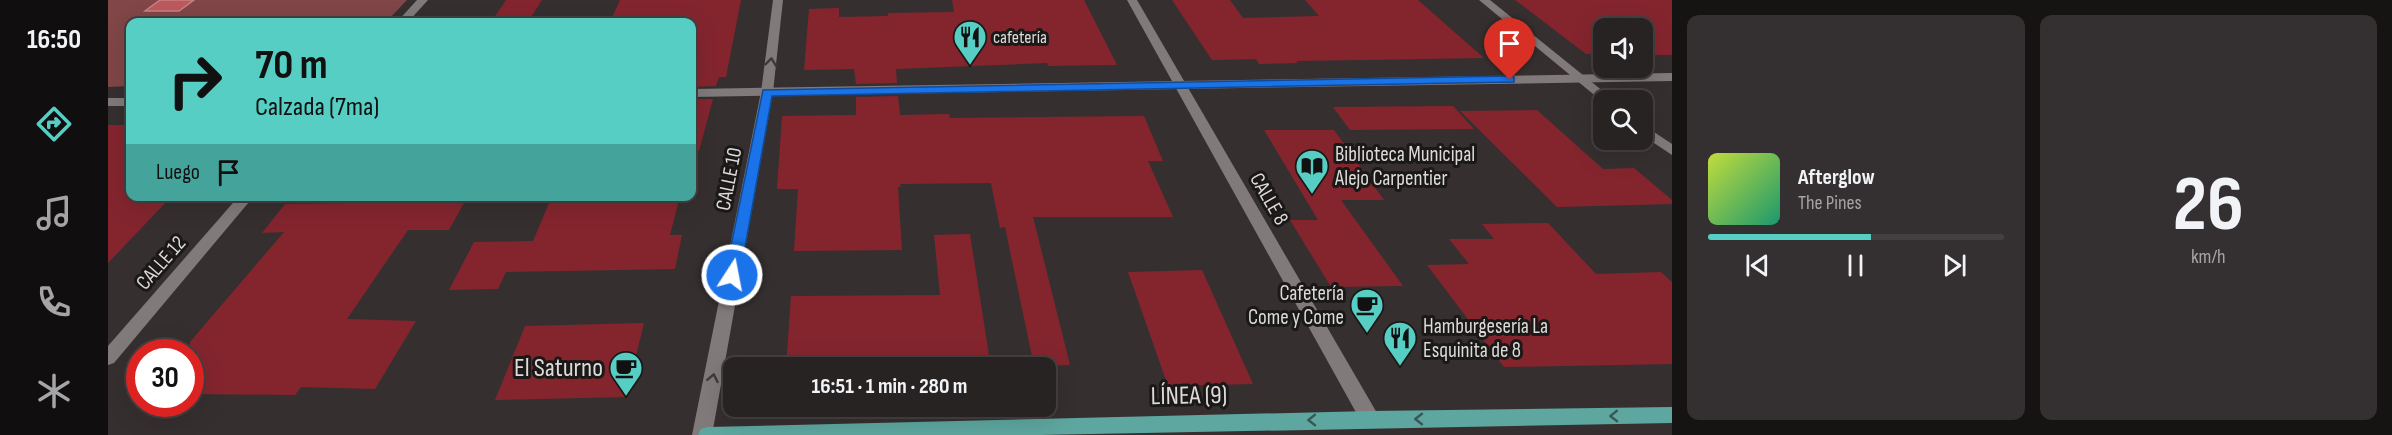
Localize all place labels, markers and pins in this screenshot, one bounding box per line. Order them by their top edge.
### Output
pin [1484,18,1535,80]
restaurant icon: cafetería [952,19,988,66]
place label: cafetería [993,27,1047,48]
place label: Biblioteca Municipal Alejo Carpentier [1334,142,1475,191]
library icon: Biblioteca Municipal Alejo Carpentier [1294,148,1330,195]
place label: Cafetería Come y Come [1248,281,1344,330]
cafe icon: Cafetería Come y Come [1349,287,1385,334]
place label: Hamburgesería La Esquinita de 8 [1423,314,1548,363]
restaurant icon: Hamburgesería La Esquinita de 8 [1382,320,1418,367]
cafe icon: El Saturno [608,350,644,397]
place label: El Saturno [514,353,603,384]

